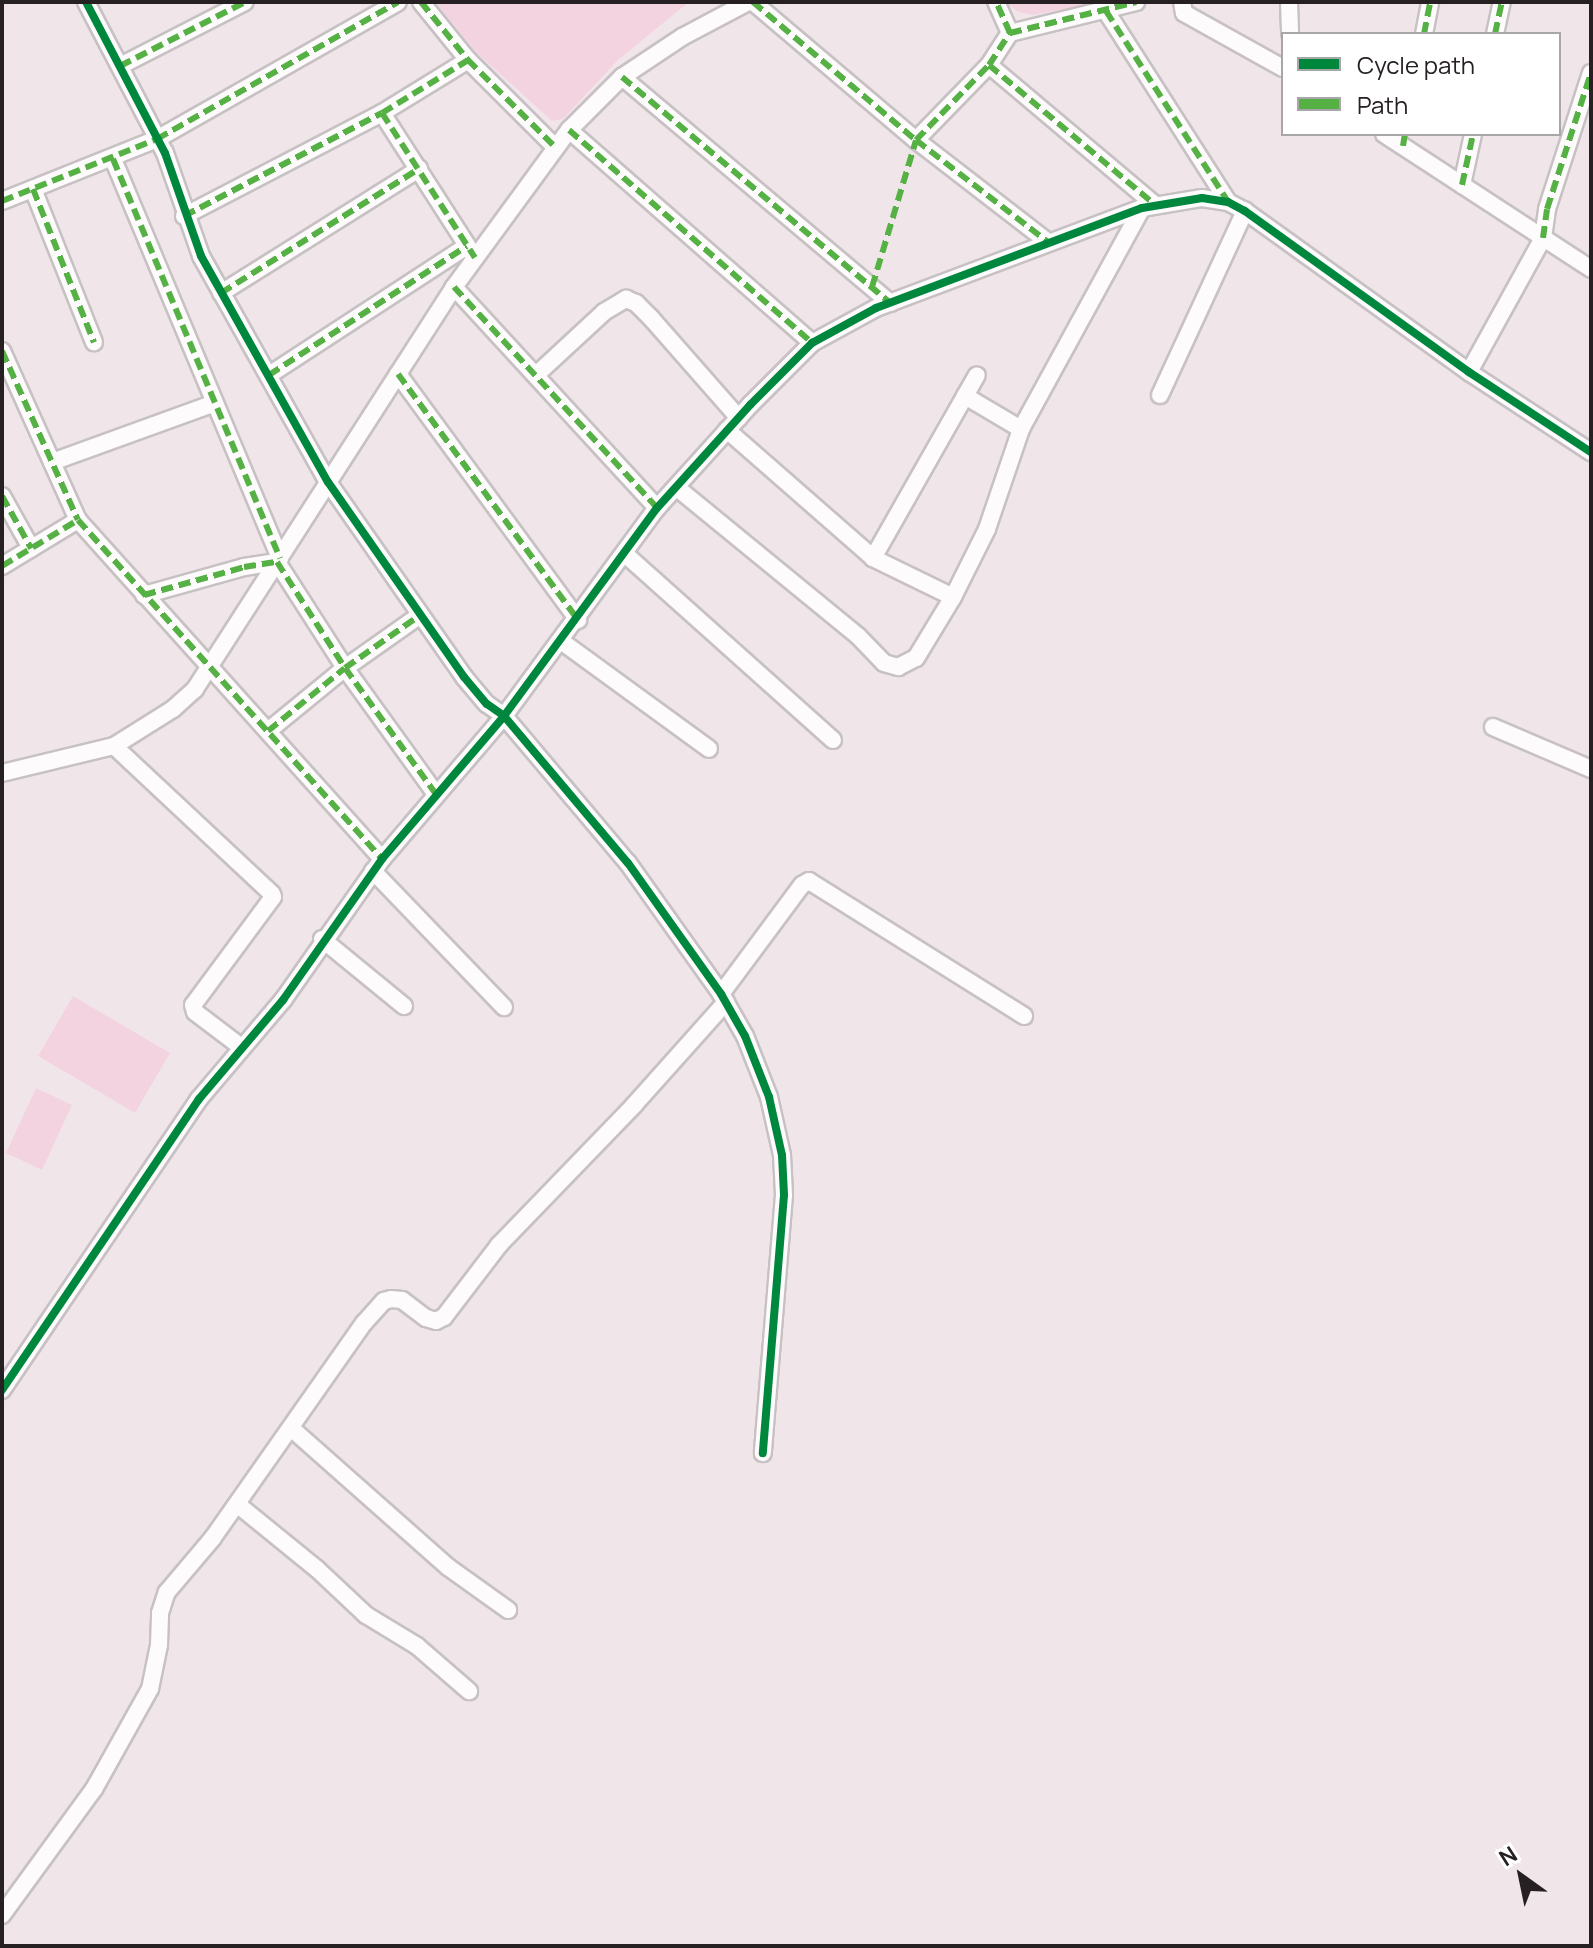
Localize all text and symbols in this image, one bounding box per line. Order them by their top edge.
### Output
legend [1281,32,1561,136]
text: Cycle path [1357,48,1475,81]
text: Path [1357,88,1408,121]
north arrow [1481,1836,1561,1916]
text: N [1493,1839,1523,1873]

